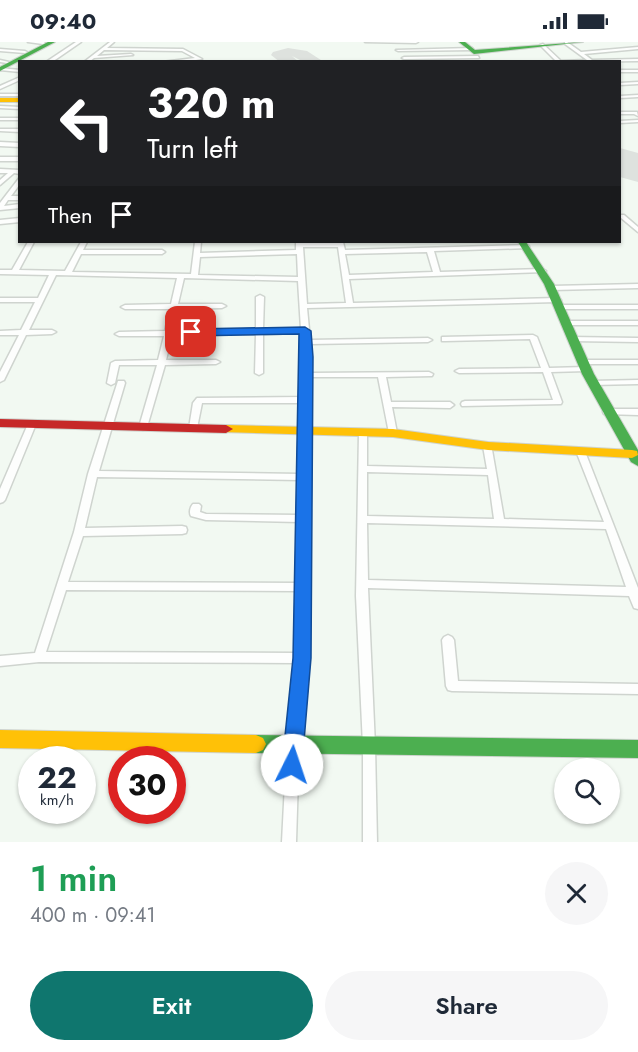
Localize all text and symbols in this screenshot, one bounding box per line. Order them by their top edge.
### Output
text: 09:40 [30,5,96,37]
text: 320 m [147,73,275,134]
icon: left [48,84,126,162]
text: Turn left [147,129,237,168]
icon: arrive [105,198,138,231]
text: Then [48,199,93,231]
pin [165,306,216,357]
icon: arrive [174,315,207,348]
position arrow [260,733,324,797]
speed limit sign: 30 [108,746,186,824]
text: 22 [37,756,77,799]
map controls [554,758,620,824]
button: search [554,758,620,824]
text: km/h [40,789,74,811]
text: 1 min [30,852,117,904]
button: close [545,862,608,925]
text: 400 m · 09:41 [30,901,155,930]
button: Exit [30,971,313,1040]
button: Share [325,971,608,1040]

